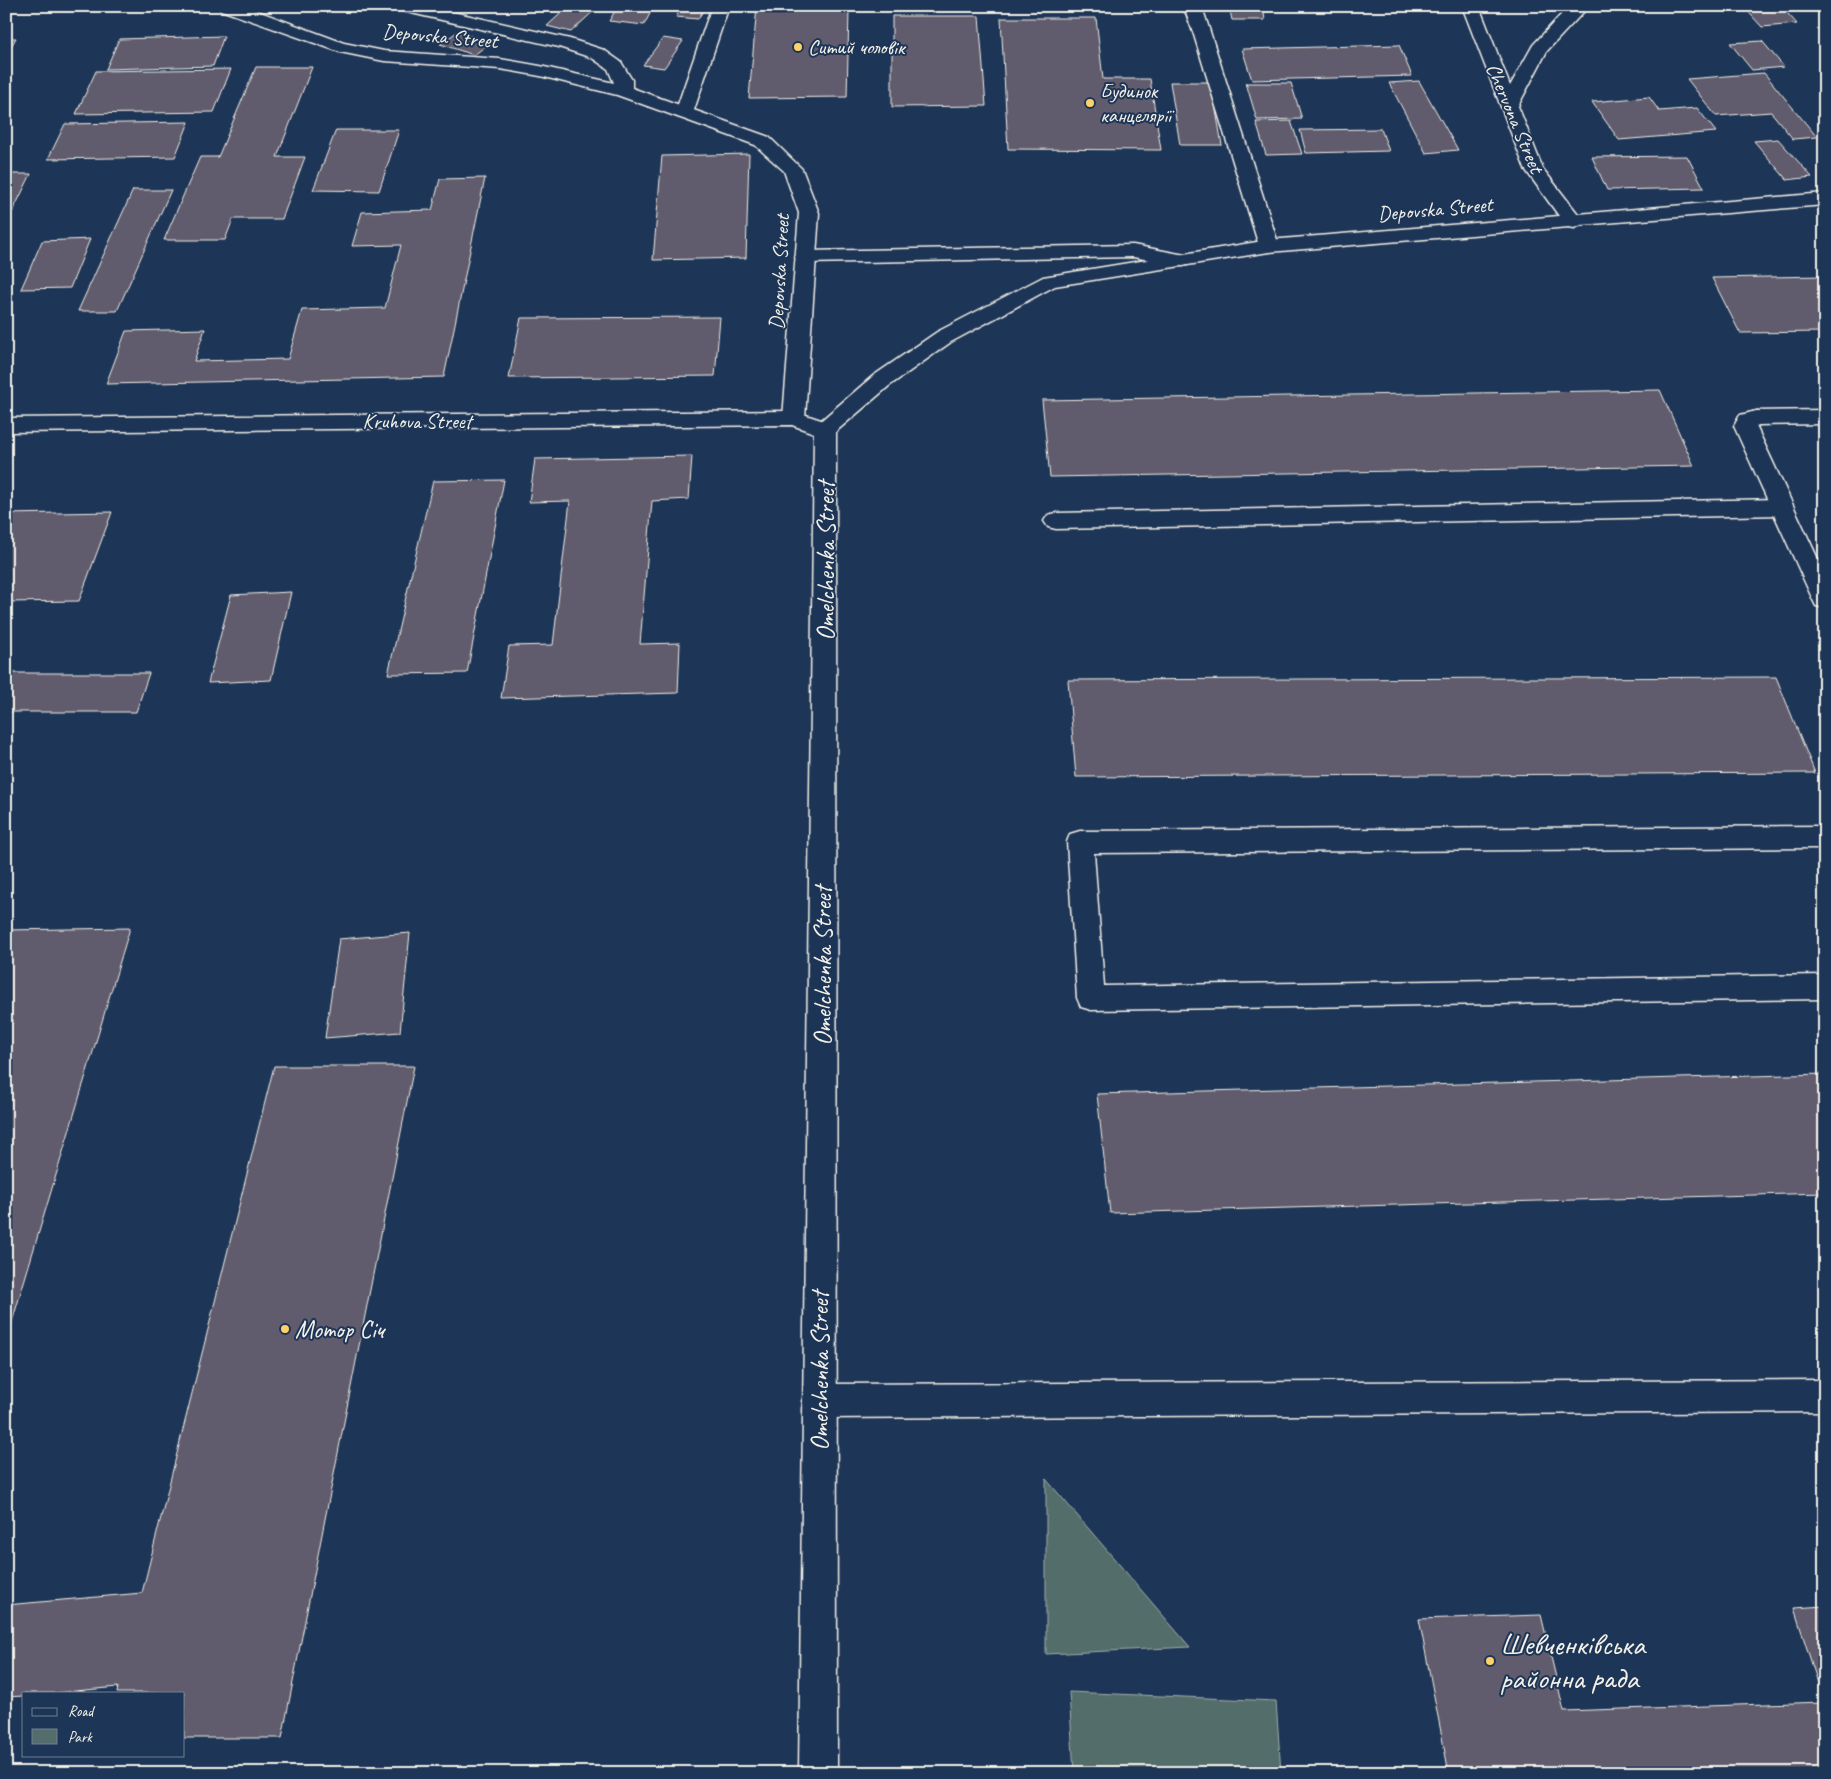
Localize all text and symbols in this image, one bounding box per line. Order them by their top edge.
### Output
street label: Depovska Street [381,18,501,54]
place label: Ситий чоловік [808,34,907,60]
marker: Ситий чоловік [792,41,804,53]
street label: Chervona Street [1480,59,1551,179]
place label: Будинок канцелярії [1100,78,1175,128]
marker: Будинок канцелярії [1084,97,1096,109]
street label: Depovska Street [1376,191,1496,227]
street label: Depovska Street [763,212,795,330]
street label: Kruhova Street [362,408,475,434]
street label: Omelchenka Street [810,478,842,641]
street label: Omelchenka Street [807,883,839,1046]
street label: Omelchenka Street [804,1288,836,1451]
place label: Мотор Січ [295,1314,387,1346]
marker: Мотор Січ [279,1323,291,1335]
place label: Шевченківська районна рада [1500,1625,1647,1697]
marker: Шевченківська районна рада [1484,1655,1496,1667]
legend [22,1692,185,1756]
text: Road [68,1702,95,1721]
text: Park [68,1728,93,1747]

